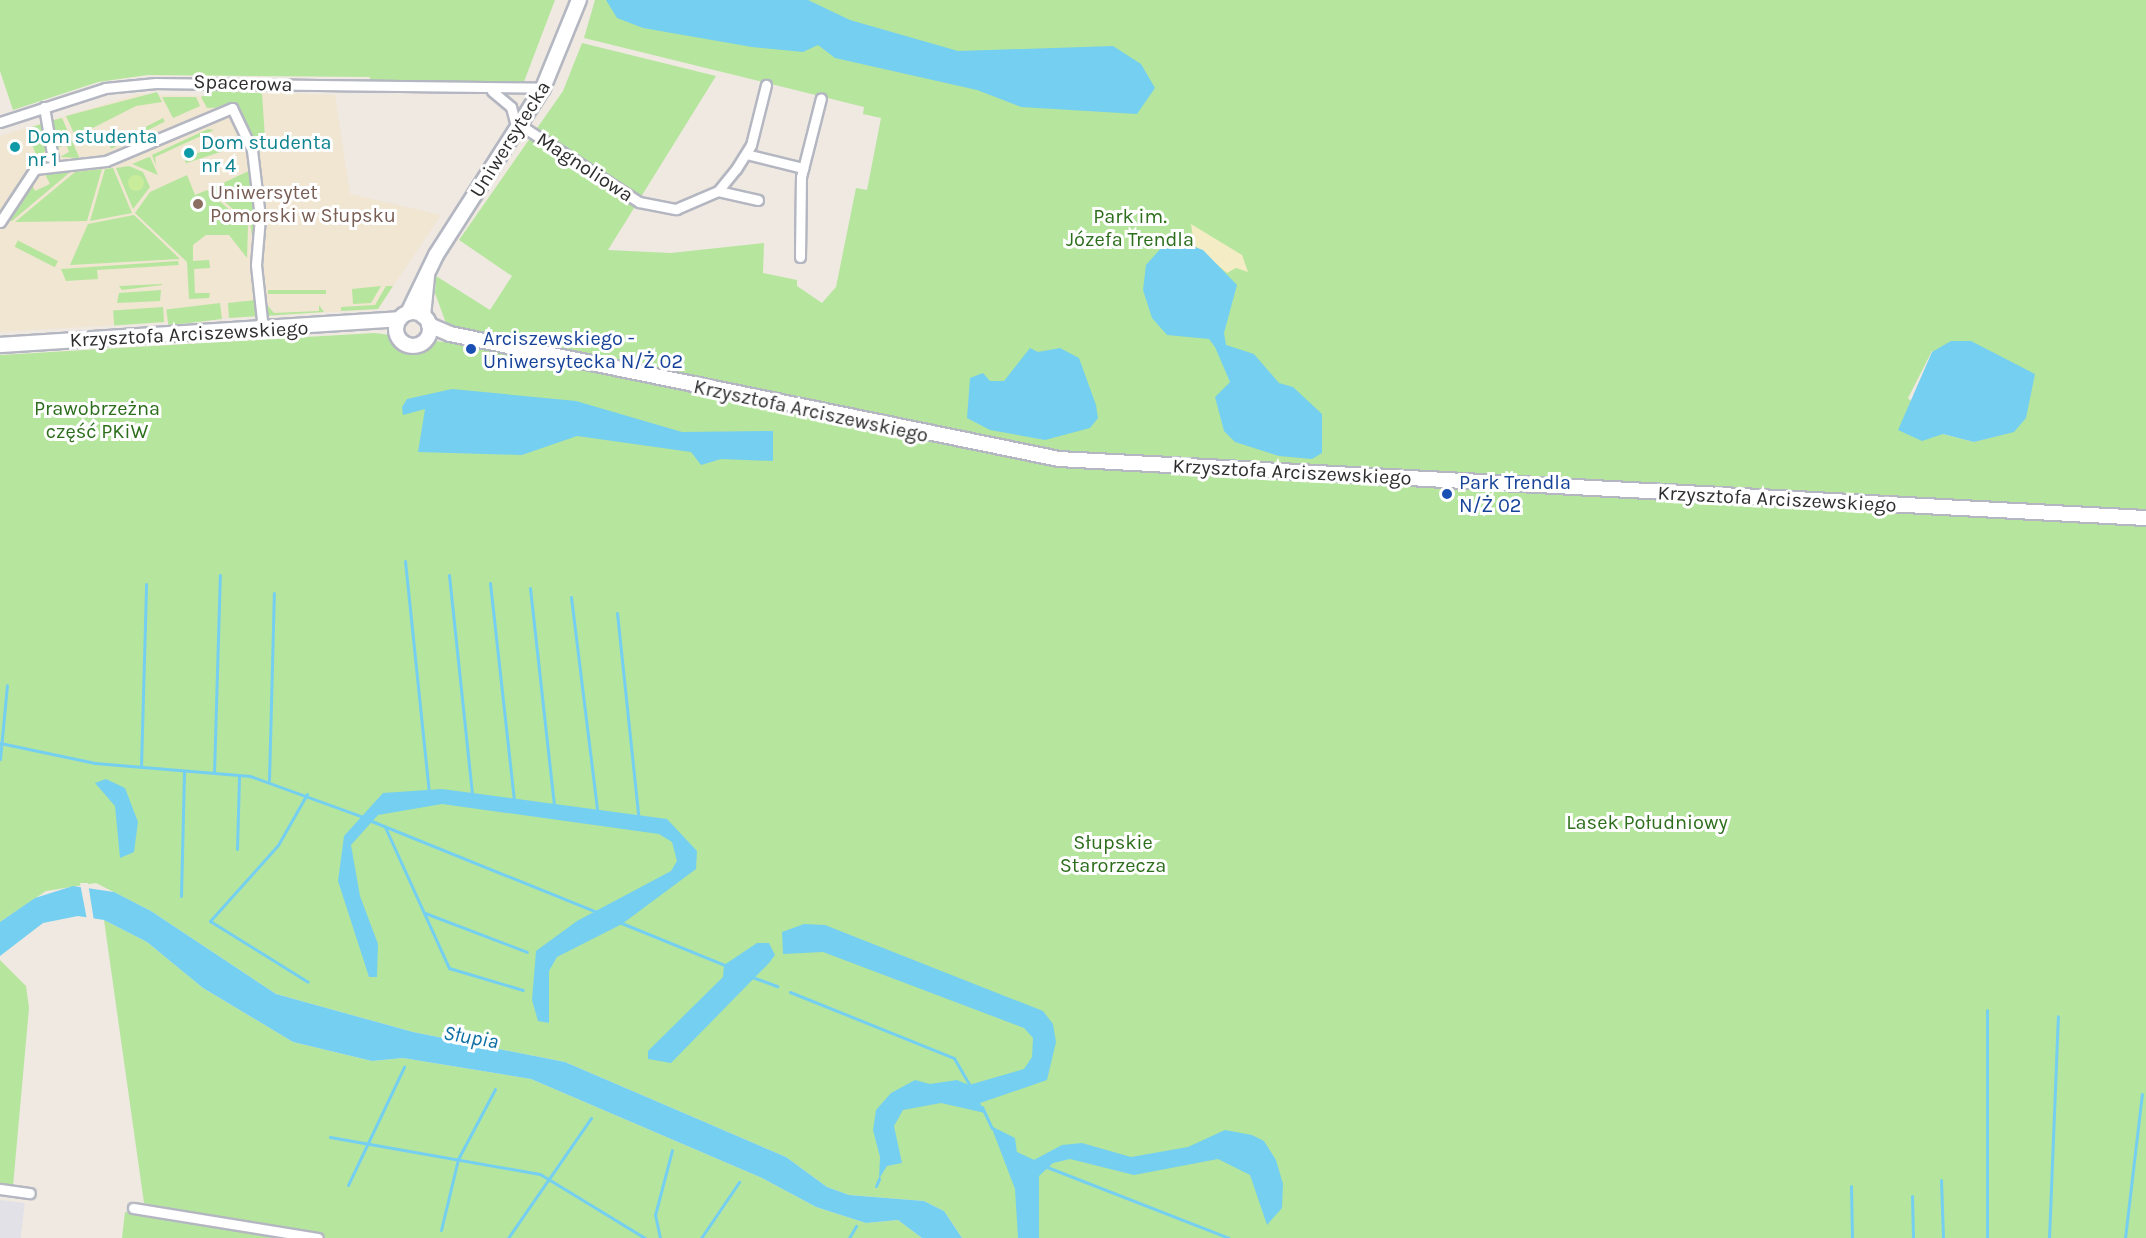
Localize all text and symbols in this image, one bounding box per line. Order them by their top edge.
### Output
street label: Spacerowa [193,69,293,97]
street label: Uniwersytecka [465,76,555,202]
place label: Dom studenta nr 1 [27,124,157,171]
street label: Magnoliowa [532,127,638,207]
place label: Dom studenta nr 4 [201,130,331,177]
marker: Dom studenta nr 1 [8,140,22,154]
marker: Dom studenta nr 4 [182,146,196,160]
place label: Uniwersytet Pomorski w Słupsku [210,180,396,227]
marker: Uniwersytet Pomorski w Słupsku [191,197,205,211]
park label: Park im. Józefa Trendla [1066,204,1194,251]
street label: Krzysztofa Arciszewskiego [69,316,309,352]
place label: Arciszewskiego - Uniwersytecka N/Ż 02 [483,326,683,373]
marker: Arciszewskiego - Uniwersytecka N/Ż 02 [464,342,478,356]
street label: Krzysztofa Arciszewskiego [692,374,930,448]
park label: Prawobrzeżna część PKiW [34,397,160,444]
street label: Krzysztofa Arciszewskiego [1172,454,1412,490]
place label: Park Trendla N/Ż 02 [1459,470,1571,517]
street label: Krzysztofa Arciszewskiego [1657,481,1897,517]
marker: Park Trendla N/Ż 02 [1440,487,1454,501]
park label: Lasek Południowy [1566,810,1728,834]
park label: Słupskie Starorzecza [1060,831,1166,878]
water label: Słupia [441,1020,501,1054]

